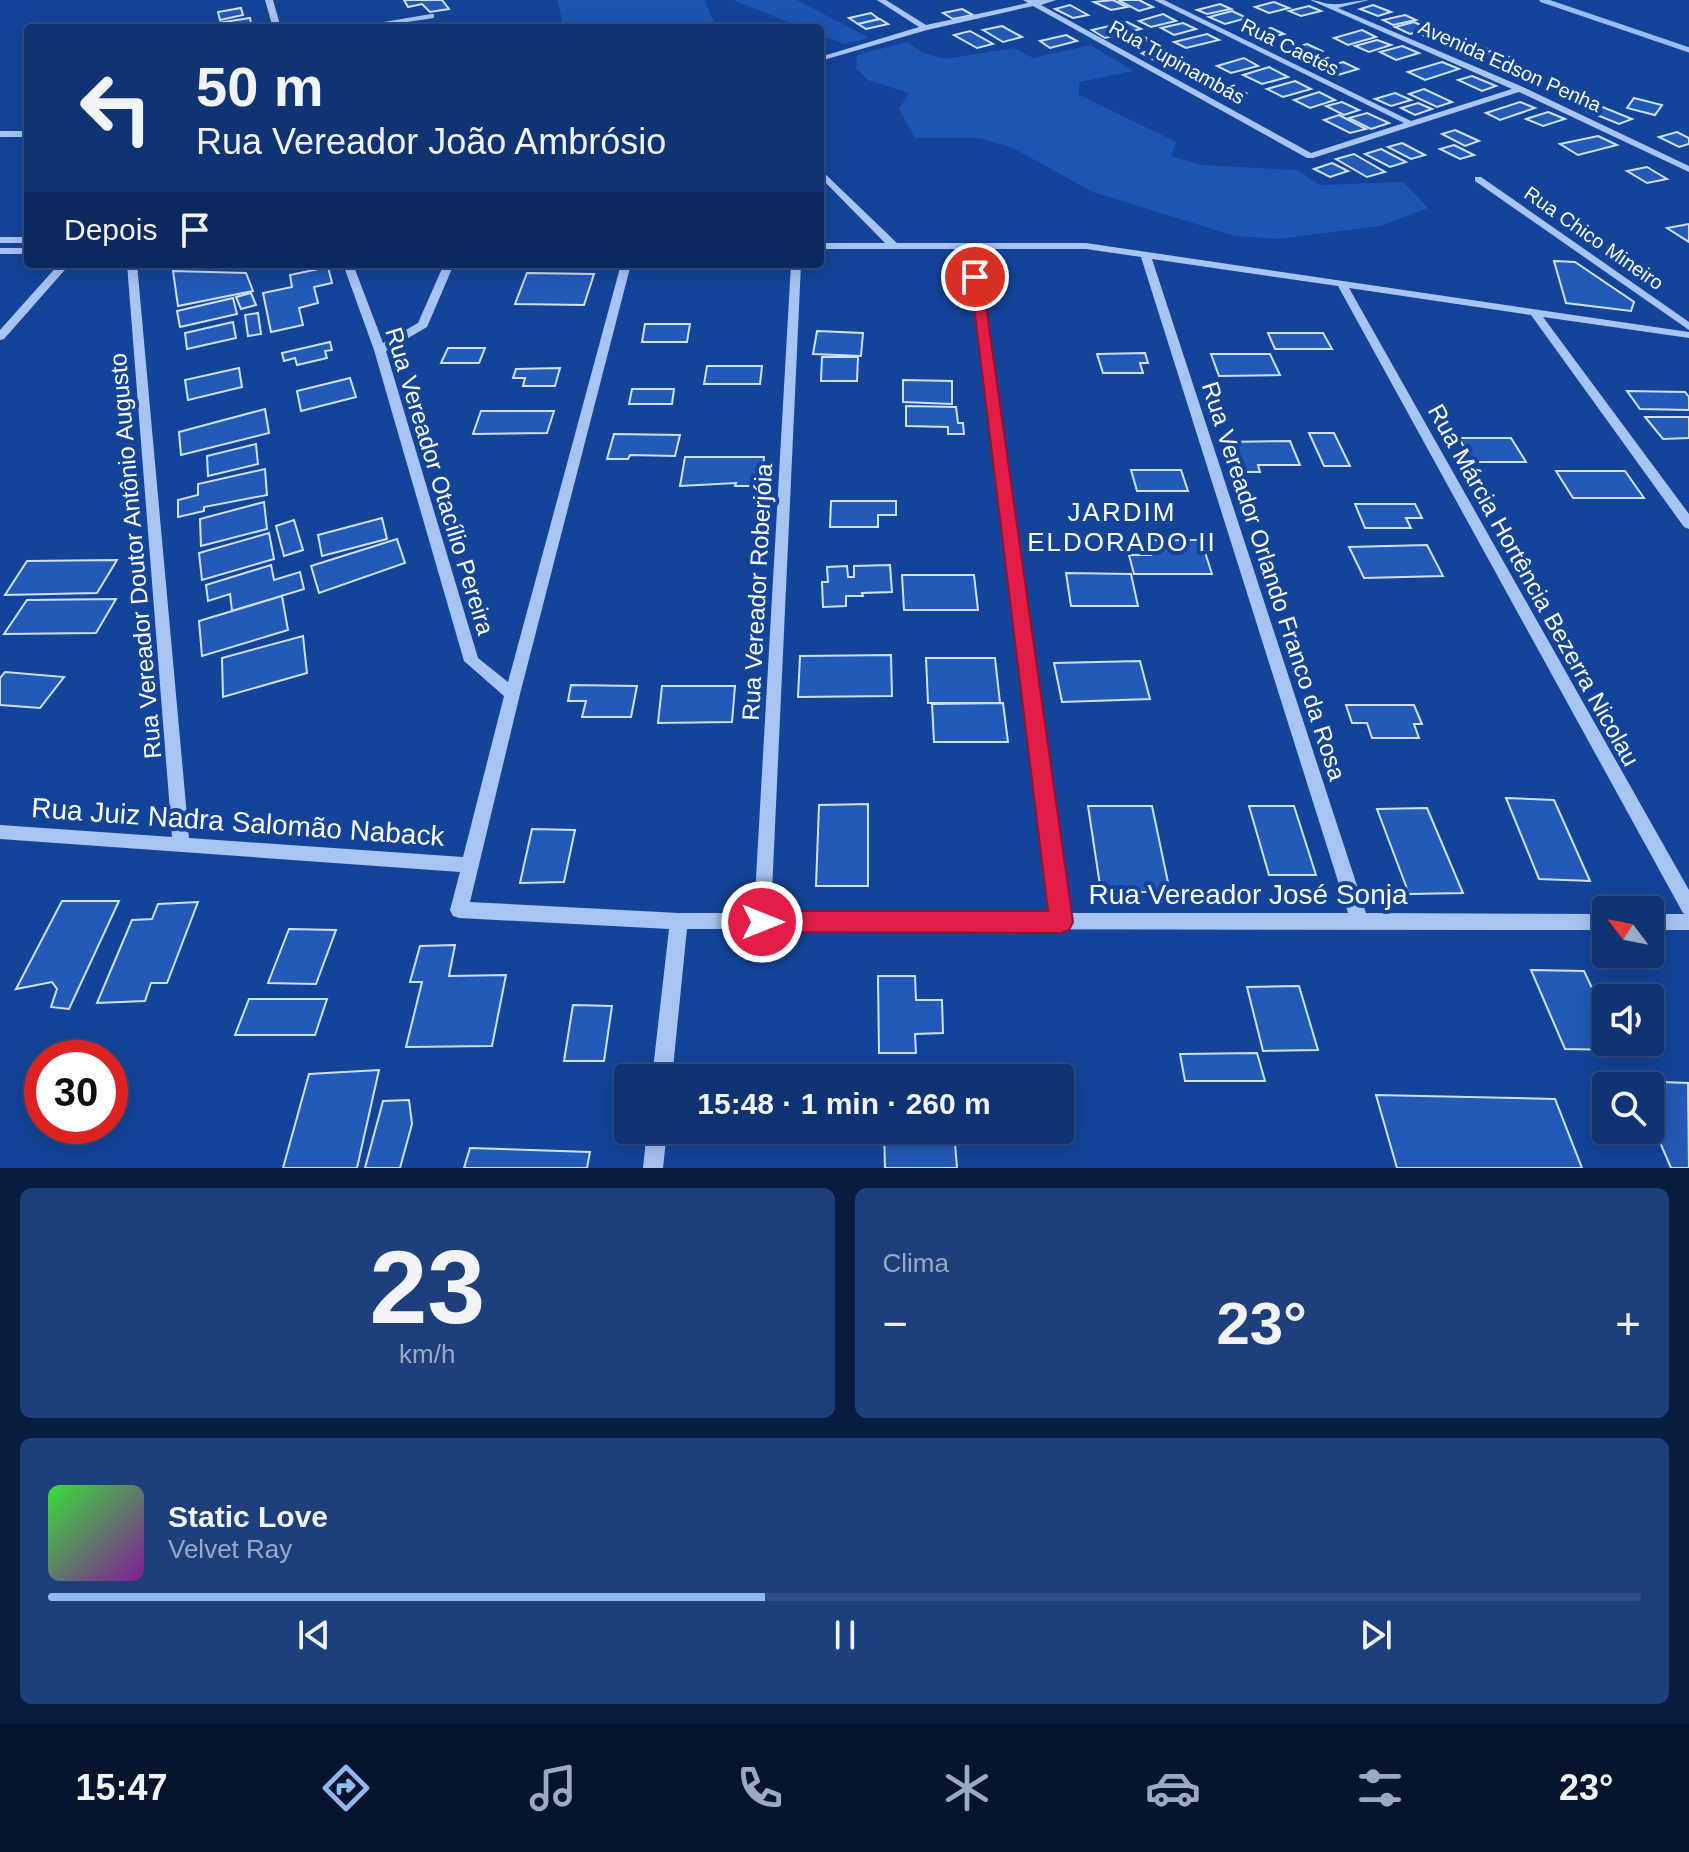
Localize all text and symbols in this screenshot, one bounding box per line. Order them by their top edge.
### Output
street label: Rua Caetés [1238,14,1342,80]
street label: Rua Tupinambás [1106,16,1248,108]
street label: Avenida Edson Penha [1415,16,1606,117]
text: 50 m [196,55,324,118]
icon: left [64,56,168,160]
text: Rua Vereador João Ambrósio [196,121,666,162]
street label: Rua Chico Mineiro [1520,182,1668,294]
icon: arrive [173,208,217,252]
text: Depois [64,213,157,246]
pin [941,243,1009,311]
icon: arrive [953,255,997,299]
street label: Rua Vereador Otacílio Pereira [380,324,500,639]
street label: Rua Vereador Doutor Antônio Augusto [104,352,166,760]
street label: Rua Vereador Orlando Franco da Rosa [1197,378,1352,784]
street label: Rua Márcia Hortência Bezerra Nicolau [1423,399,1645,771]
street label: Rua Vereador Roberjóia [737,462,777,721]
district label: JARDIM ELDORADO II [1027,497,1217,557]
street label: Rua Juiz Nadra Salomão Naback [30,792,447,852]
street label: Rua Vereador José Sonja [1088,879,1408,910]
position arrow [720,880,804,964]
north arrow [1592,896,1664,968]
map controls [1592,896,1664,1144]
button: sound [1592,984,1664,1056]
speed limit sign: 30 [24,1040,128,1144]
button: search [1592,1072,1664,1144]
text: 15:48 · 1 min · 260 m [697,1087,991,1120]
text: 23 [369,1229,485,1345]
text: Clima [883,1248,949,1278]
text: 23° [1216,1290,1307,1357]
text: − [883,1299,908,1348]
text: + [1615,1299,1641,1348]
text: km/h [399,1339,455,1369]
text: Static Love [168,1500,328,1533]
text: Velvet Ray [168,1534,292,1564]
icon: previous [292,1613,336,1657]
icon: pause [823,1613,867,1657]
icon: next [1354,1613,1398,1657]
icon: directions [318,1760,374,1816]
icon: music [525,1760,581,1816]
icon: phone [732,1760,788,1816]
icon: climate [939,1760,995,1816]
icon: car [1145,1760,1201,1816]
icon: filters [1352,1760,1408,1816]
text: 15:47 [75,1767,167,1808]
text: 23° [1559,1767,1614,1808]

